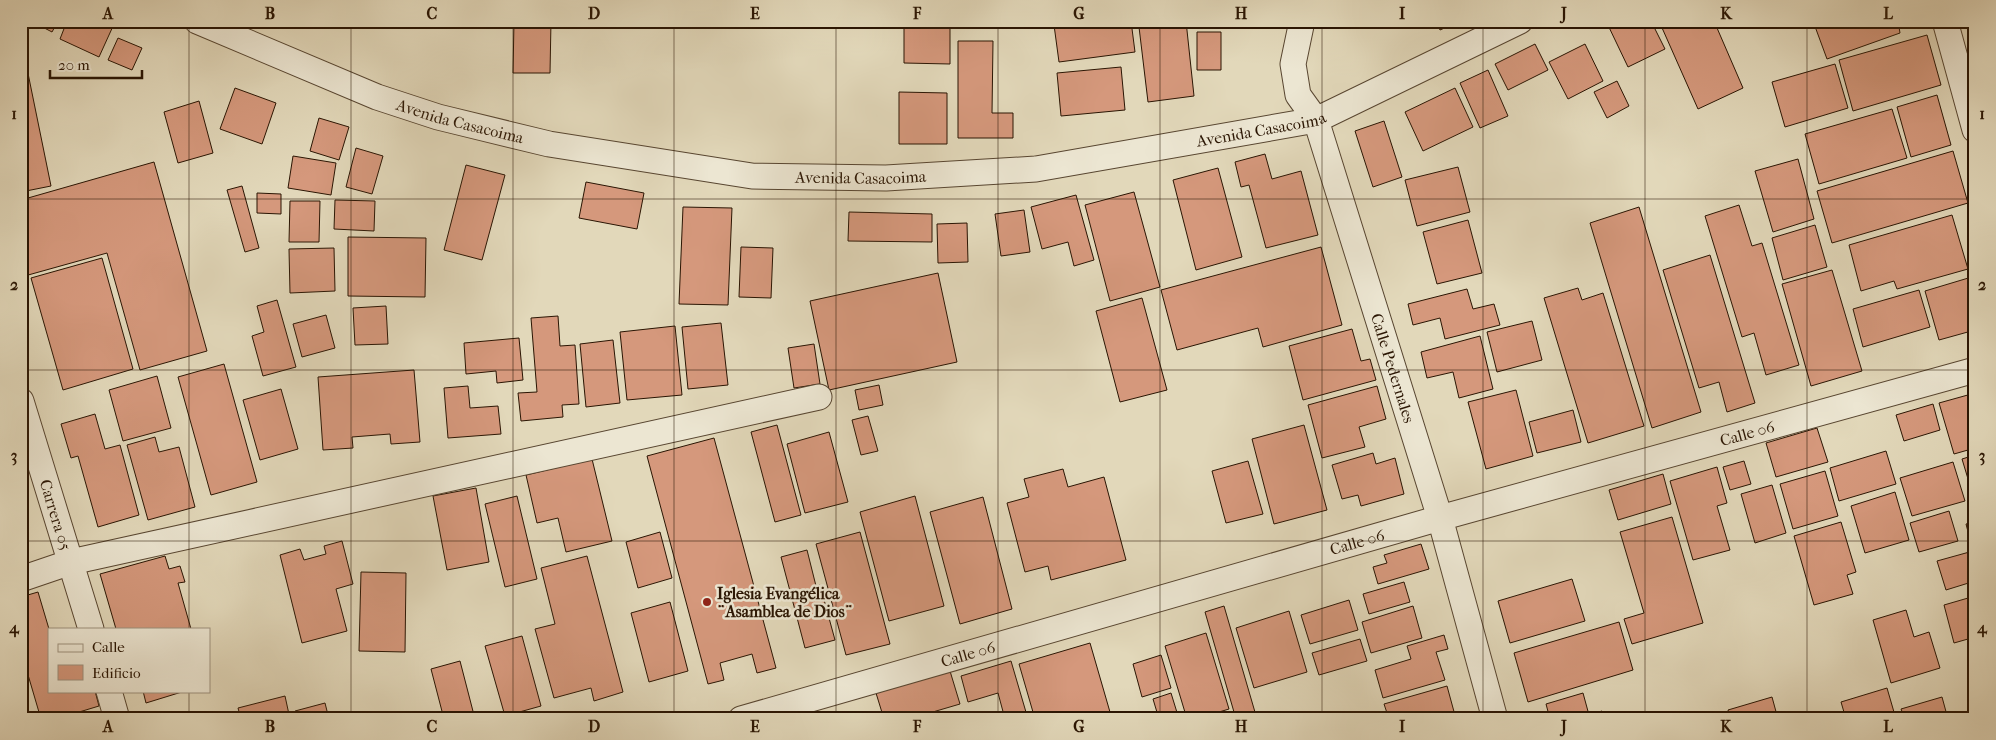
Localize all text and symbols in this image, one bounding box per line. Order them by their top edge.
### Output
text: A [102,4,114,23]
text: B [265,4,275,23]
text: C [427,4,438,23]
text: D [588,4,600,23]
text: E [750,4,760,23]
text: F [912,4,922,23]
text: G [1073,4,1085,23]
text: H [1235,4,1248,23]
text: I [1399,4,1406,23]
text: J [1559,4,1567,24]
text: K [1720,4,1733,23]
text: L [1883,4,1893,23]
scale bar [50,48,142,80]
text: 20 m [58,56,90,74]
street label: Avenida Casacoima [393,95,526,148]
text: 1 [11,104,17,123]
text: 1 [1979,104,1985,123]
street label: Avenida Casacoima [1194,107,1330,151]
street label: Avenida Casacoima [794,167,927,188]
text: 2 [10,275,18,294]
text: 2 [1978,275,1986,294]
street label: Calle Pedernales [1367,311,1419,426]
street label: Calle 06 [1718,417,1777,450]
text: 3 [11,446,17,466]
text: 3 [1979,446,1985,466]
street label: Carrera 05 [36,477,75,553]
street label: Calle 06 [1328,525,1387,559]
place label: Iglesia Evangélica ¨Asamblea de Dios¨ [717,584,853,621]
marker: Iglesia Evangélica ¨Asamblea de Dios¨ [701,596,713,608]
text: 4 [8,618,20,638]
text: 4 [1976,618,1988,638]
legend [48,628,210,692]
street label: Calle 06 [939,637,998,671]
text: Calle [92,638,125,656]
text: Edificio [92,664,141,682]
text: A [102,717,114,736]
text: B [265,717,275,736]
text: C [427,717,438,736]
text: D [588,717,600,736]
text: E [750,717,760,736]
text: F [912,717,922,736]
text: G [1073,717,1085,736]
text: H [1235,717,1248,736]
text: I [1399,717,1406,736]
text: J [1559,717,1567,737]
text: K [1720,717,1733,736]
text: L [1883,717,1893,736]

